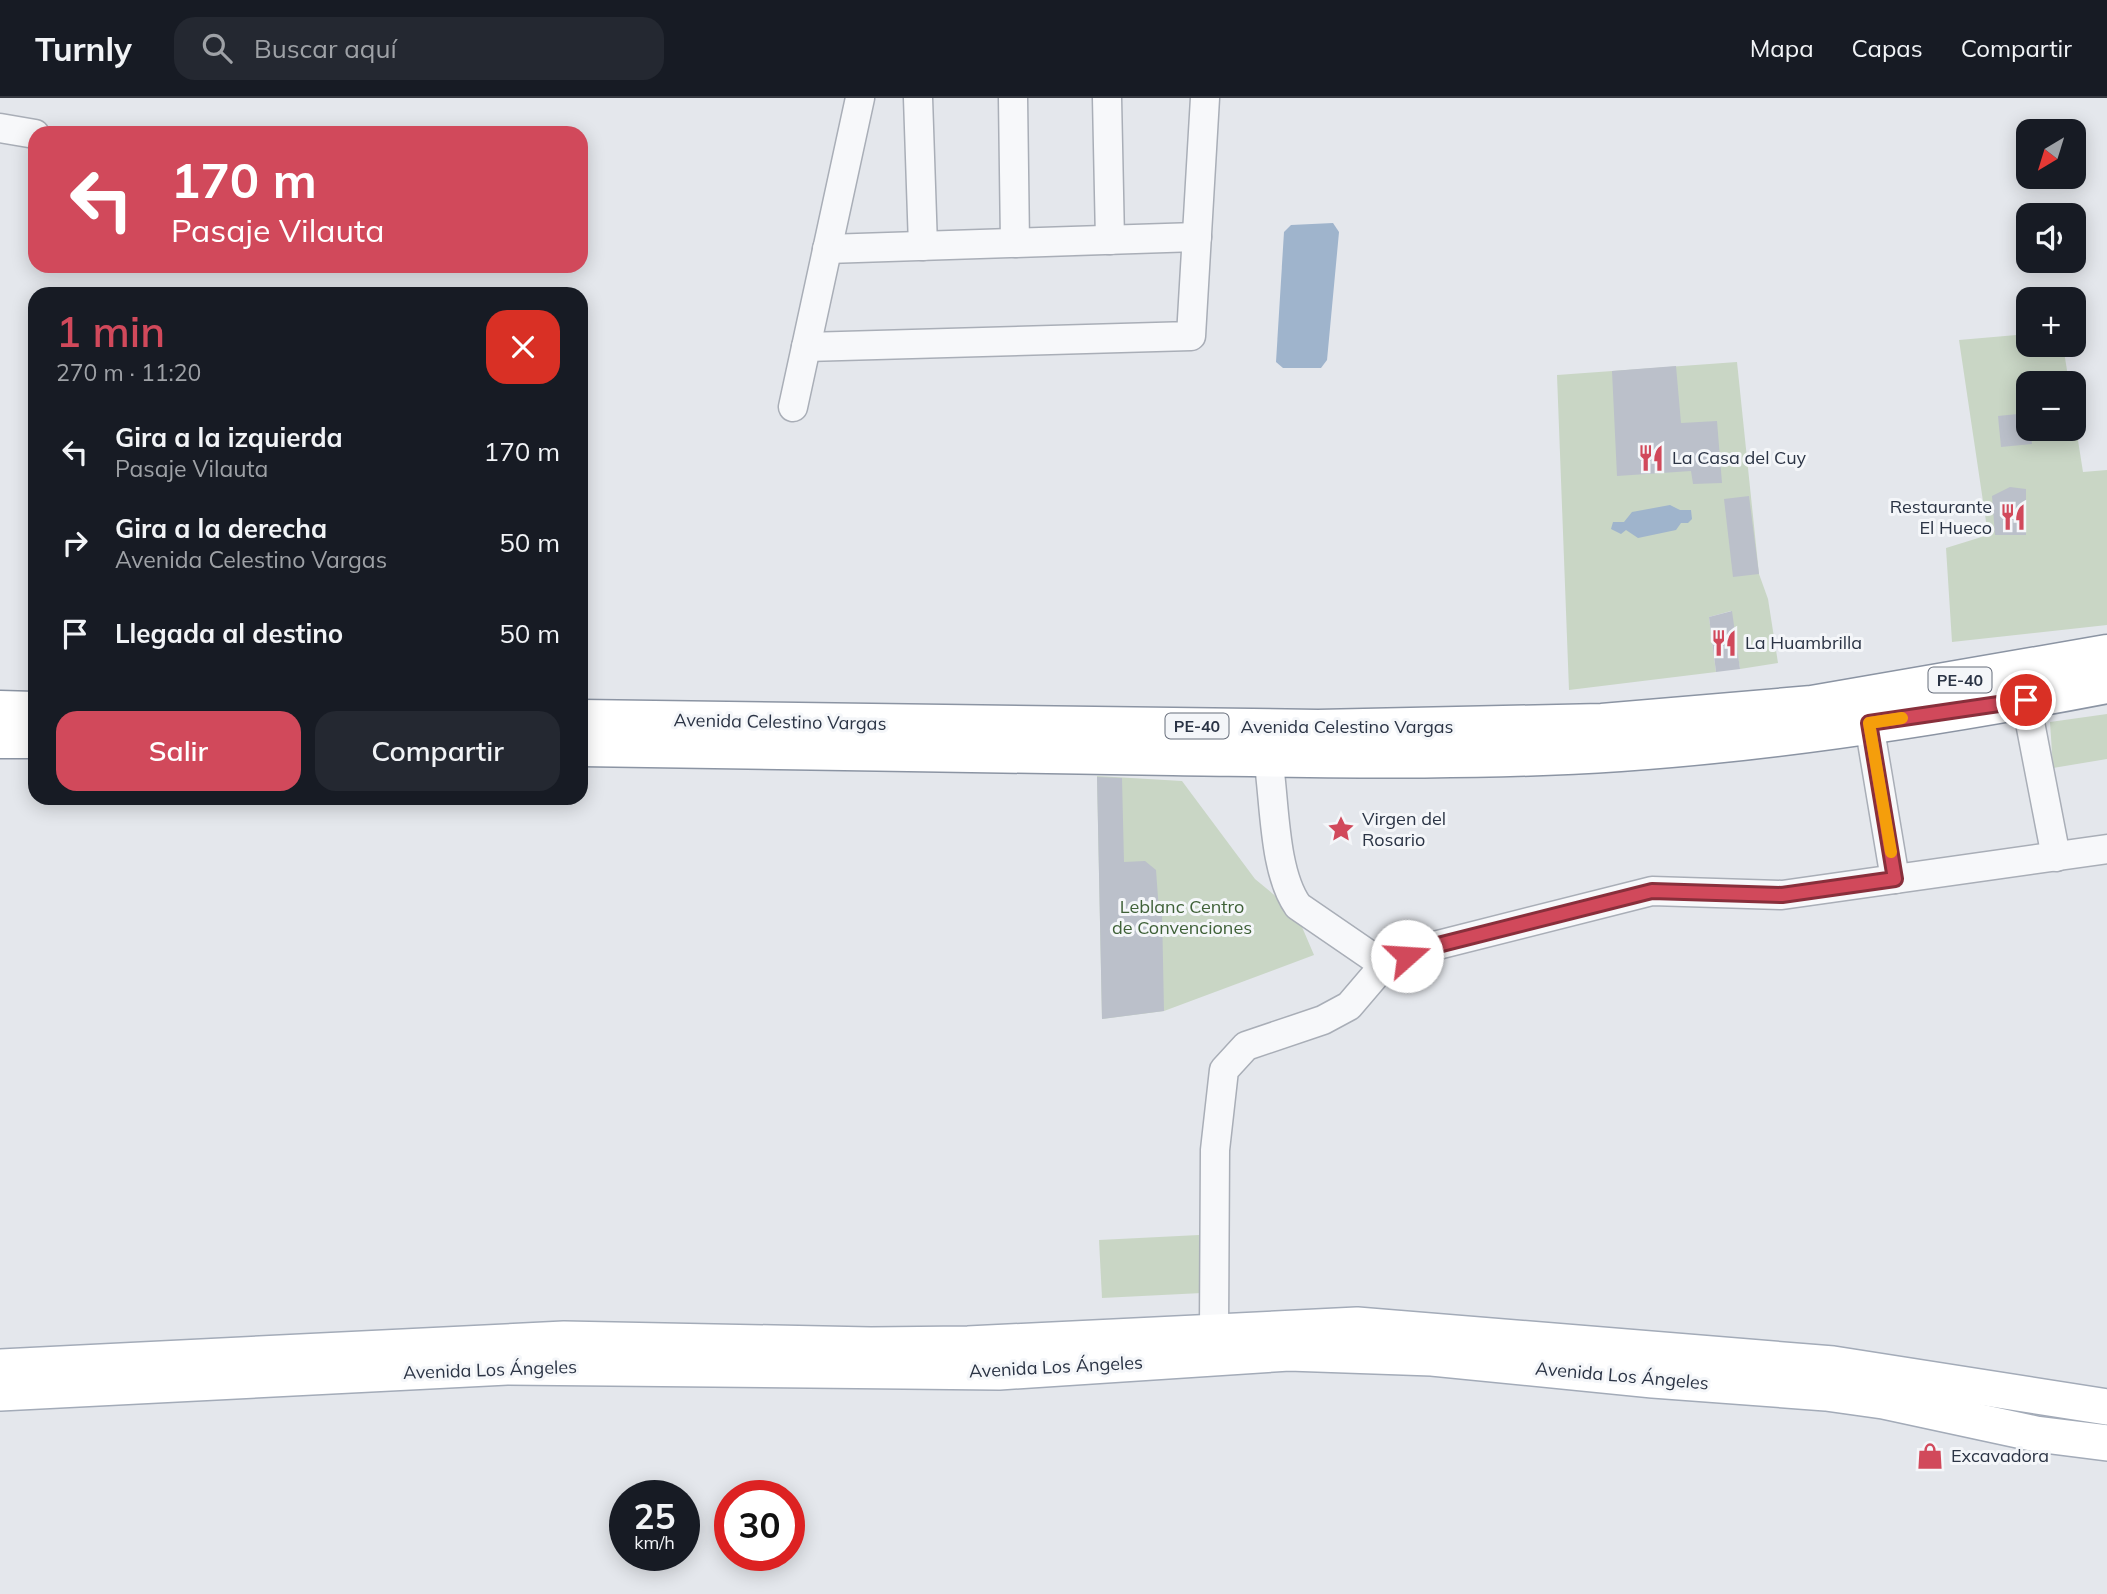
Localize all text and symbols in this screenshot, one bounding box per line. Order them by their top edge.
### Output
search box [174,17,664,80]
text: Turnly [35,28,132,69]
icon: search [198,29,236,67]
text: Buscar aquí [254,32,397,65]
text: Mapa [1750,33,1814,63]
text: Capas [1852,33,1923,63]
text: Compartir [1961,33,2072,63]
north arrow [2016,119,2086,189]
map controls [2016,119,2086,441]
text: 170 m [171,149,317,210]
icon: left [56,154,147,245]
button: sound [2016,203,2086,273]
text: Pasaje Vilauta [171,210,384,250]
button: + [2016,287,2086,357]
text: 1 min [56,305,165,358]
button: close [486,310,560,384]
text: 270 m · 11:20 [56,358,201,387]
button: − [2016,371,2086,441]
text: Gira a la izquierda [115,421,343,454]
icon: left [56,433,94,471]
text: 170 m [484,435,560,468]
restaurant icon: La Casa del Cuy [1636,443,1666,473]
place label: La Casa del Cuy [1672,446,1807,469]
text: Pasaje Vilauta [115,454,268,483]
place label: Restaurante El Hueco [1890,495,1992,539]
restaurant icon: Restaurante El Hueco [1998,502,2028,532]
text: Gira a la derecha [115,512,327,545]
icon: right [56,524,94,562]
text: 50 m [499,526,560,559]
text: Avenida Celestino Vargas [115,545,387,574]
icon: arrive [56,615,94,653]
text: Llegada al destino [115,617,343,650]
text: 50 m [499,617,560,650]
restaurant icon: La Huambrilla [1709,628,1739,658]
place label: La Huambrilla [1745,631,1862,654]
road number: PE-40 [1928,667,1992,692]
pin [1996,670,2056,730]
icon: arrive [2007,681,2045,719]
street label: Avenida Celestino Vargas [673,708,887,735]
button: Salir [56,711,301,791]
button: Compartir [315,711,560,791]
road number: PE-40 [1166,713,1228,738]
street label: Avenida Celestino Vargas [1241,715,1454,738]
place label: Virgen del Rosario [1362,807,1446,851]
place icon: Virgen del Rosario [1326,814,1356,844]
park label: Leblanc Centro de Convenciones [1112,895,1252,939]
position arrow [1370,919,1444,993]
street label: Avenida Los Ángeles [968,1350,1144,1383]
street label: Avenida Los Ángeles [403,1355,577,1384]
street label: Avenida Los Ángeles [1534,1356,1710,1395]
shop icon: Excavadora [1915,1441,1945,1471]
place label: Excavadora [1951,1444,2049,1467]
speed limit sign: 30 [714,1480,805,1571]
text: 25 [633,1494,676,1538]
text: km/h [634,1531,675,1554]

